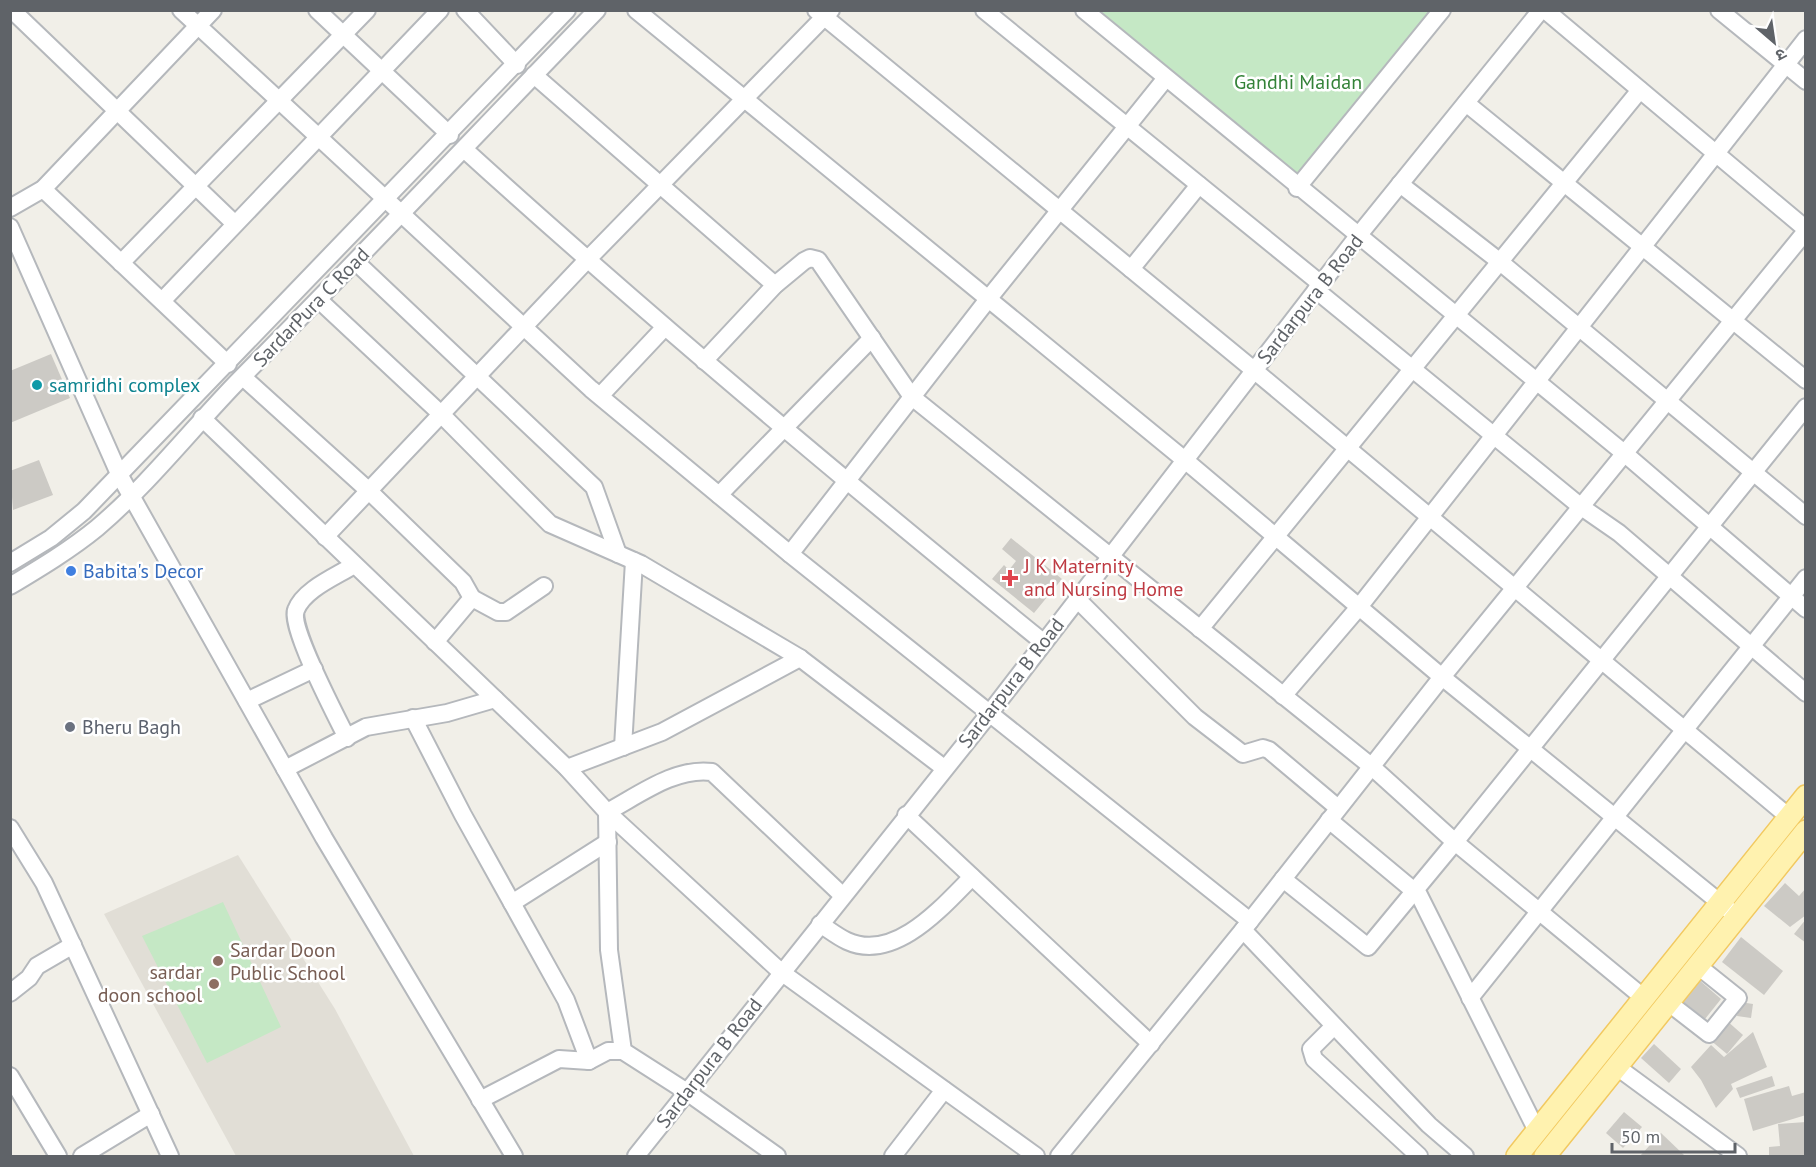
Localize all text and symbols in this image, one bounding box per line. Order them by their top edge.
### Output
north arrow [1744,12,1804,72]
text: उ [1772,44,1790,66]
park label: Gandhi Maidan [1234,69,1362,95]
street label: Sardarpura B Road [1251,229,1369,369]
street label: SardarPura C Road [247,242,375,372]
place label: samridhi complex [49,372,200,398]
marker: samridhi complex [30,378,44,392]
place label: J K Maternity and Nursing Home [1023,553,1183,602]
place label: Babita's Decor [83,558,203,584]
marker: Babita's Decor [64,564,78,578]
marker: J K Maternity and Nursing Home [1001,569,1019,587]
street label: Sardarpura B Road [952,613,1070,753]
place label: Bheru Bagh [82,714,181,740]
marker: Bheru Bagh [63,720,77,734]
place label: Sardar Doon Public School [230,937,345,986]
marker: Sardar Doon Public School [211,954,225,968]
place label: sardar doon school [98,959,202,1008]
marker: sardar doon school [207,977,221,991]
street label: Sardarpura B Road [650,993,768,1133]
scale bar [1612,1116,1735,1154]
text: 50 m [1621,1125,1660,1148]

